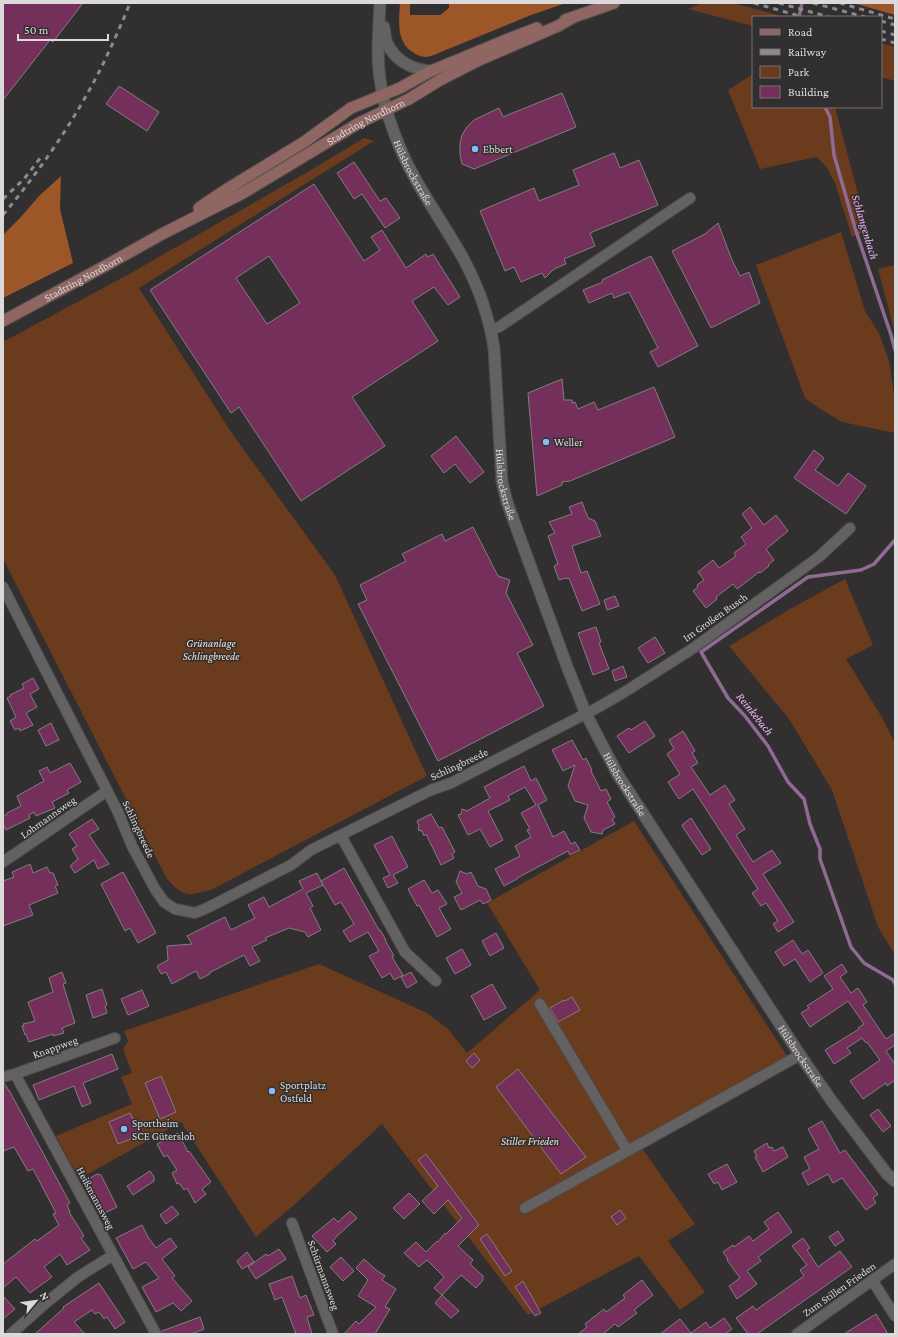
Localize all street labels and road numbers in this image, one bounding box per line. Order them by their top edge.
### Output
street label: Stadtring Nordhorn [324,96,407,147]
street label: Hülsbrockstraße [391,138,436,208]
street label: Stadtring Nordhorn [42,252,124,304]
street label: Hülsbrockstraße [494,449,519,522]
street label: Im Großen Busch [680,590,750,644]
street label: Schlingbreede [428,745,490,783]
street label: Hülsbrockstraße [601,750,649,818]
street label: Lohmannsweg [18,793,79,841]
street label: Schlingbreede [120,798,158,860]
street label: Hülsbrockstraße [776,1023,826,1090]
street label: Knappweg [31,1033,80,1062]
street label: Heißmannsweg [74,1165,118,1232]
street label: Schürmannsweg [305,1238,342,1313]
street label: Zum Stillen Frieden [800,1259,878,1319]

